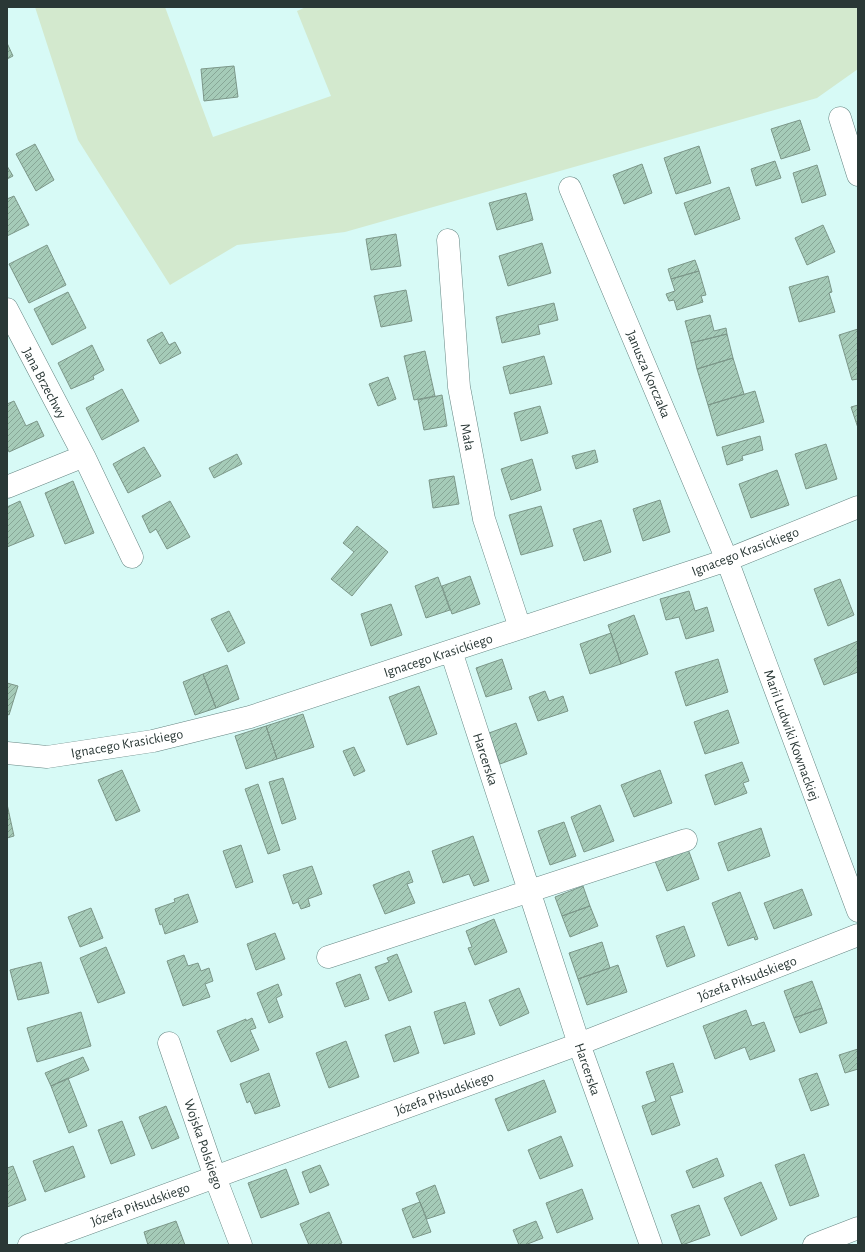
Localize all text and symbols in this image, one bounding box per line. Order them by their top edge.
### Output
street label: Janusza Korczaka [623,329,673,421]
street label: Jana Brzechwy [20,346,69,421]
street label: Mała [458,422,477,453]
street label: Ignacego Krasickiego [690,525,801,579]
street label: Ignacego Krasickiego [382,632,495,680]
street label: Marii Ludwiki Kownackiej [761,668,821,803]
street label: Ignacego Krasickiego [70,727,184,761]
street label: Harcerska [470,731,500,788]
street label: Józefa Piłsudskiego [696,954,799,1004]
street label: Harcerska [572,1041,603,1098]
street label: Józefa Piłsudskiego [393,1069,496,1118]
street label: Wojska Polskiego [181,1097,225,1191]
street label: Józefa Piłsudskiego [89,1180,192,1229]

